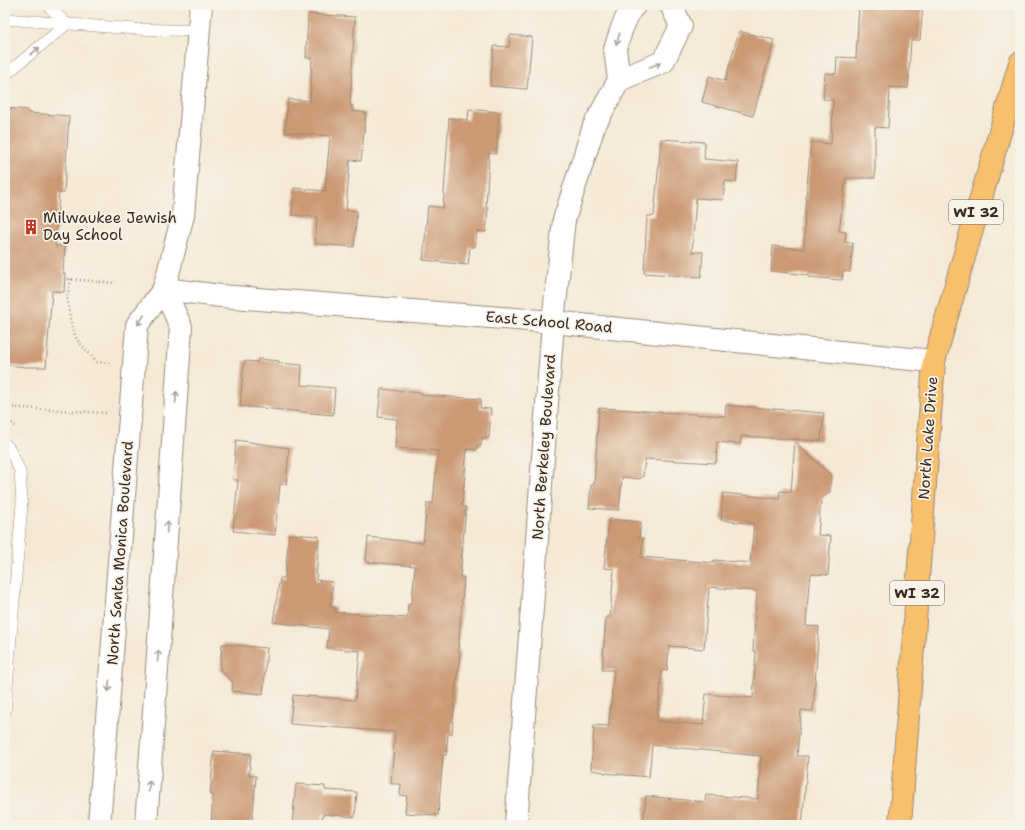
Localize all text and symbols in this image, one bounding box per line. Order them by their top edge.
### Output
one-way arrow [614,33,621,46]
one-way arrow [30,46,41,55]
one-way arrow [649,61,661,69]
road number: WI 32 [949,200,1003,224]
place label: Milwaukee Jewish Day School [43,208,177,245]
building icon: Milwaukee Jewish Day School [22,218,40,236]
street label: East School Road [485,306,614,338]
one-way arrow [137,314,145,325]
street label: North Berkeley Boulevard [528,353,560,541]
street label: North Lake Drive [914,376,942,500]
one-way arrow [173,391,180,404]
street label: North Santa Monica Boulevard [102,440,138,666]
one-way arrow [164,521,171,534]
road number: WI 32 [890,581,944,605]
one-way arrow [155,650,162,663]
one-way arrow [106,679,113,692]
one-way arrow [145,780,152,793]

